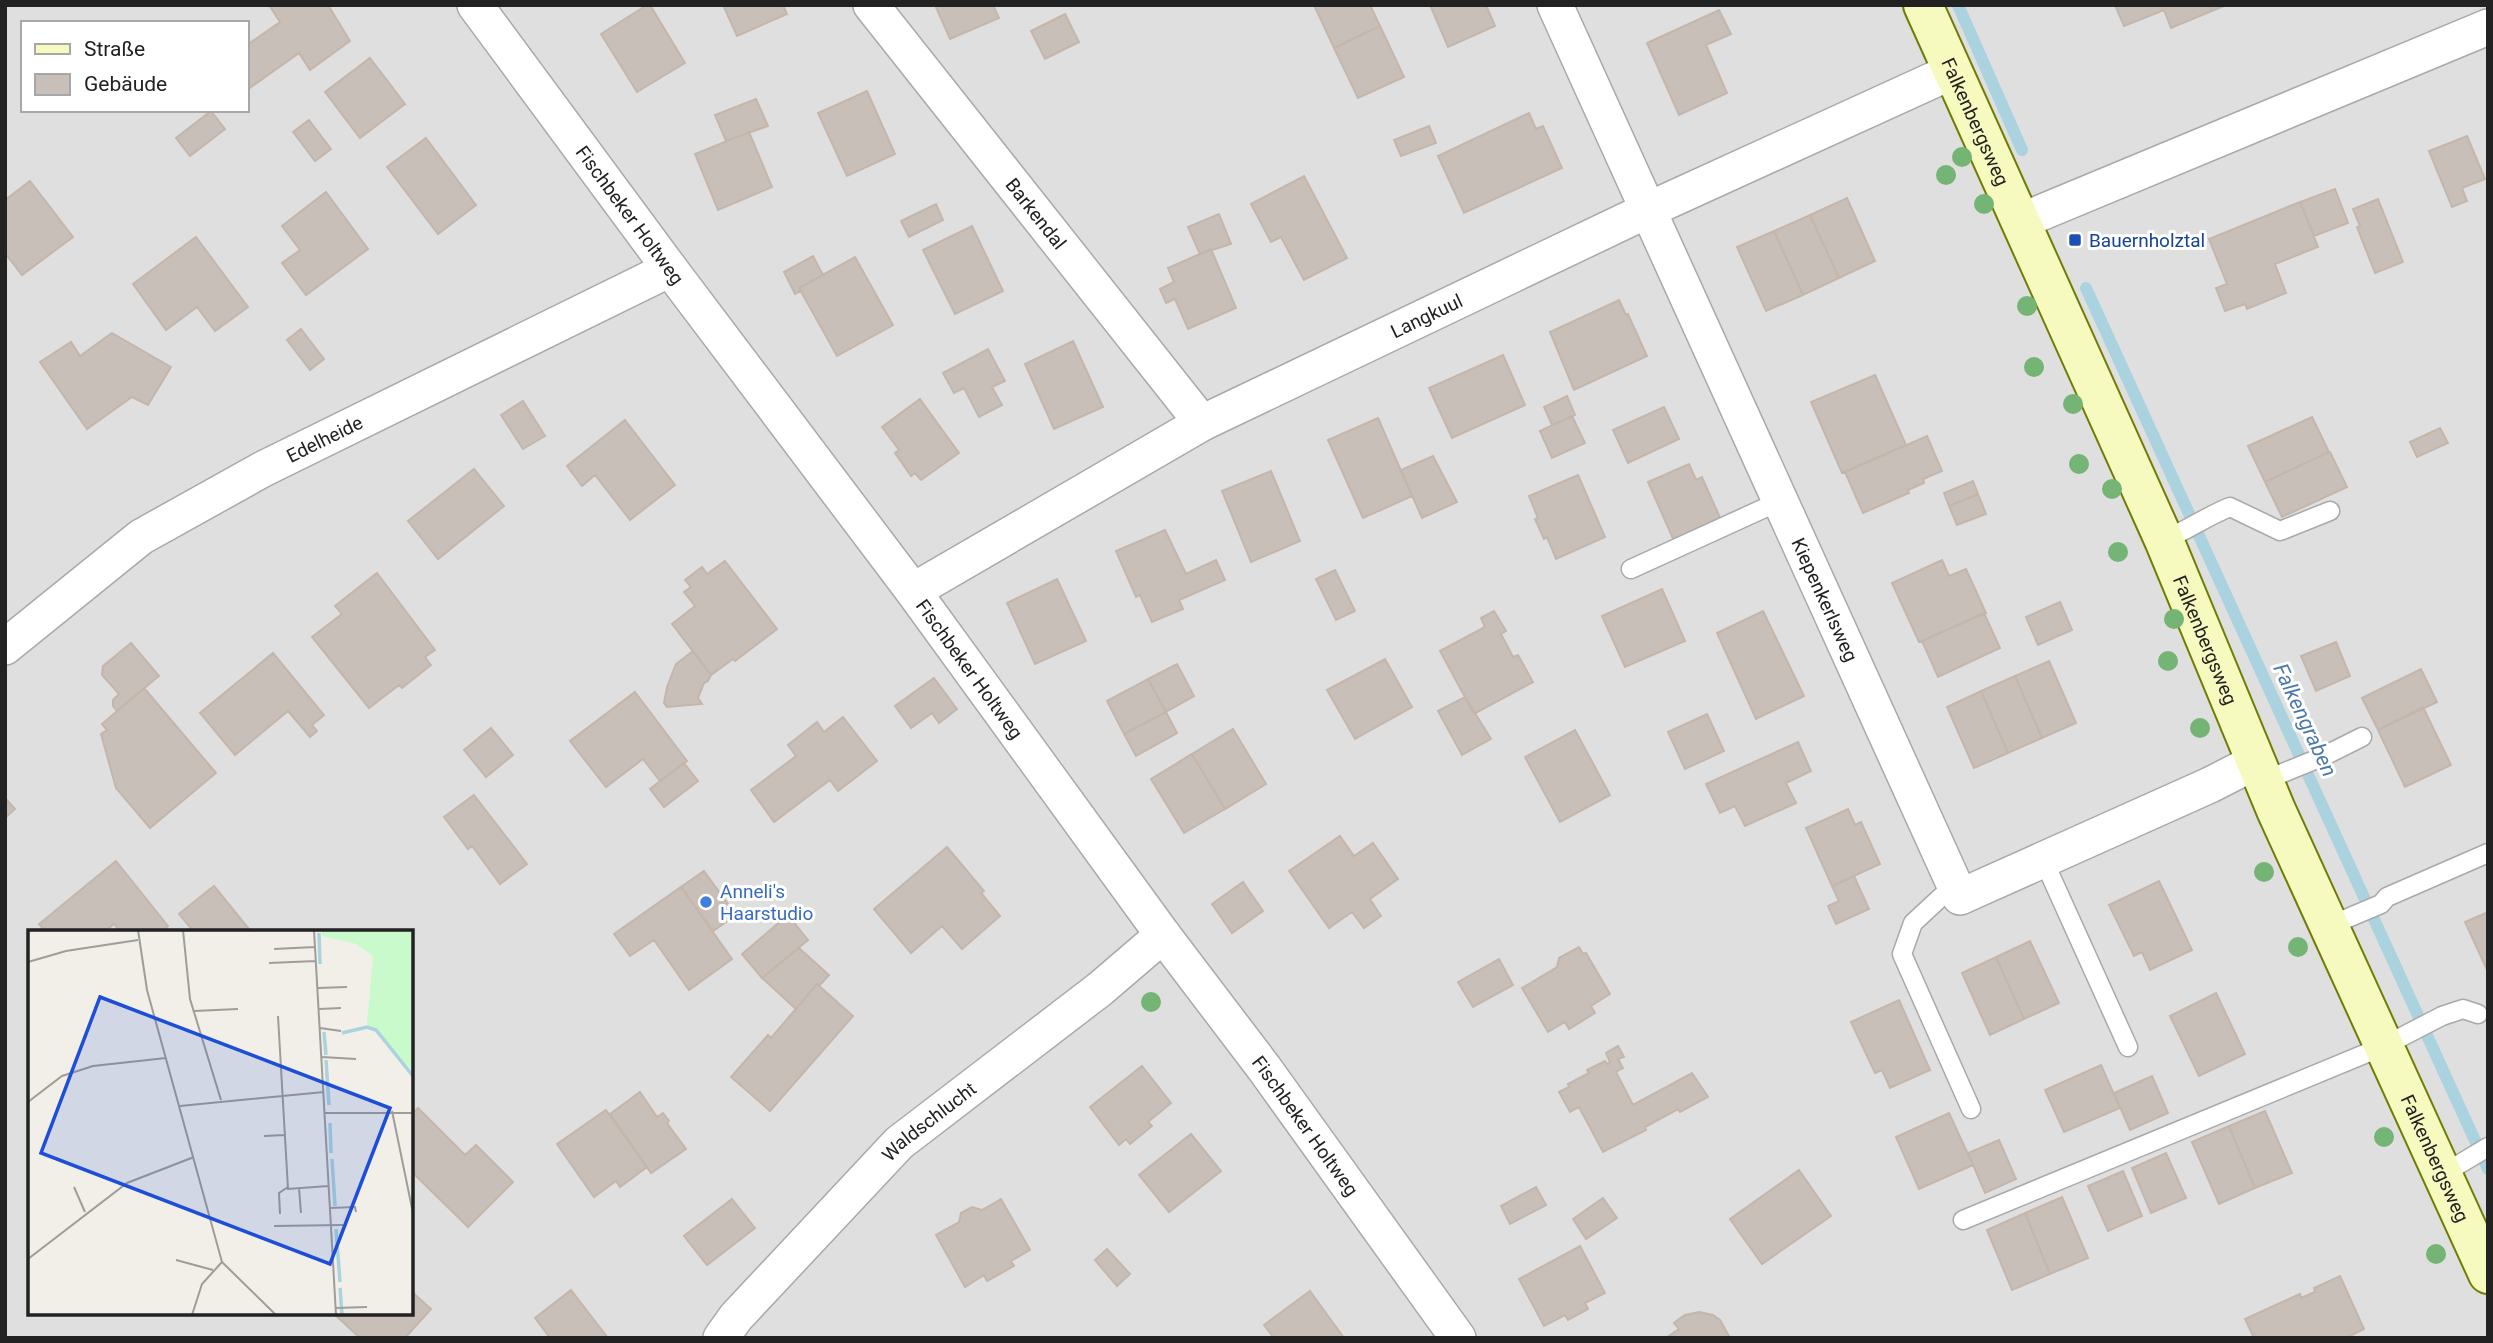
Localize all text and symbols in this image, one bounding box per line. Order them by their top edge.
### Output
legend [21,21,248,112]
text: Straße [84,37,145,61]
street label: Falkenbergsweg [1936,54,2014,189]
text: Gebäude [84,72,167,96]
street label: Fischbeker Holtweg [571,141,689,289]
street label: Barkendal [1001,174,1071,254]
place label: Bauernholztal [2089,229,2205,252]
marker: Bauernholztal [2067,232,2083,248]
street label: Langkuul [1387,289,1466,343]
street label: Edelheide [283,411,366,468]
street label: Kiepenkerlsweg [1786,534,1863,665]
street label: Falkenbergsweg [2168,572,2242,708]
street label: Fischbeker Holtweg [911,595,1028,744]
water label: Falkengraben [2268,660,2342,780]
place label: Anneli's Haarstudio [720,880,813,925]
marker: Anneli's Haarstudio [698,894,714,910]
inset map [28,930,413,1315]
street label: Fischbeker Holtweg [1247,1051,1363,1201]
street label: Waldschlucht [877,1077,981,1166]
street label: Falkenbergsweg [2396,1091,2474,1226]

